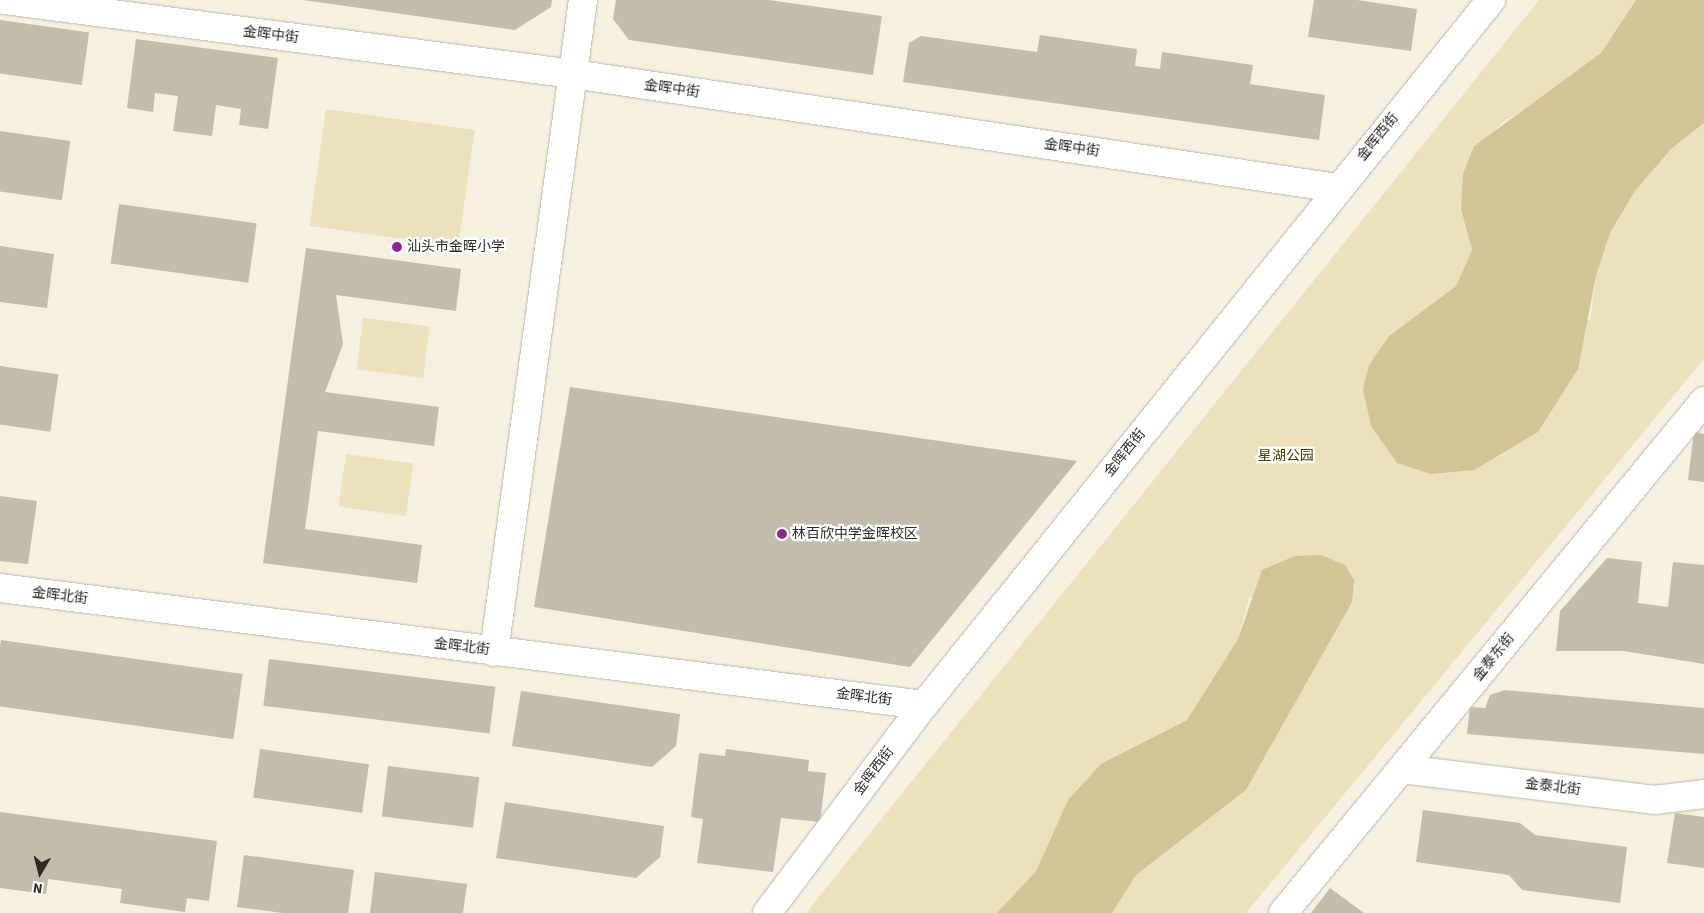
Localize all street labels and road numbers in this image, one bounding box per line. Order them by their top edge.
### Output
street label: 金晖中街 [242,23,300,47]
street label: 金晖中街 [643,77,701,101]
street label: 金晖西街 [1354,110,1402,164]
street label: 金晖中街 [1043,136,1101,160]
street label: 金晖西街 [1101,426,1149,480]
street label: 金晖北街 [31,584,89,608]
street label: 金泰东街 [1470,630,1518,684]
street label: 金晖北街 [433,635,491,659]
street label: 金晖北街 [835,685,893,709]
street label: 金晖西街 [850,744,898,798]
street label: 金泰北街 [1524,775,1582,799]

